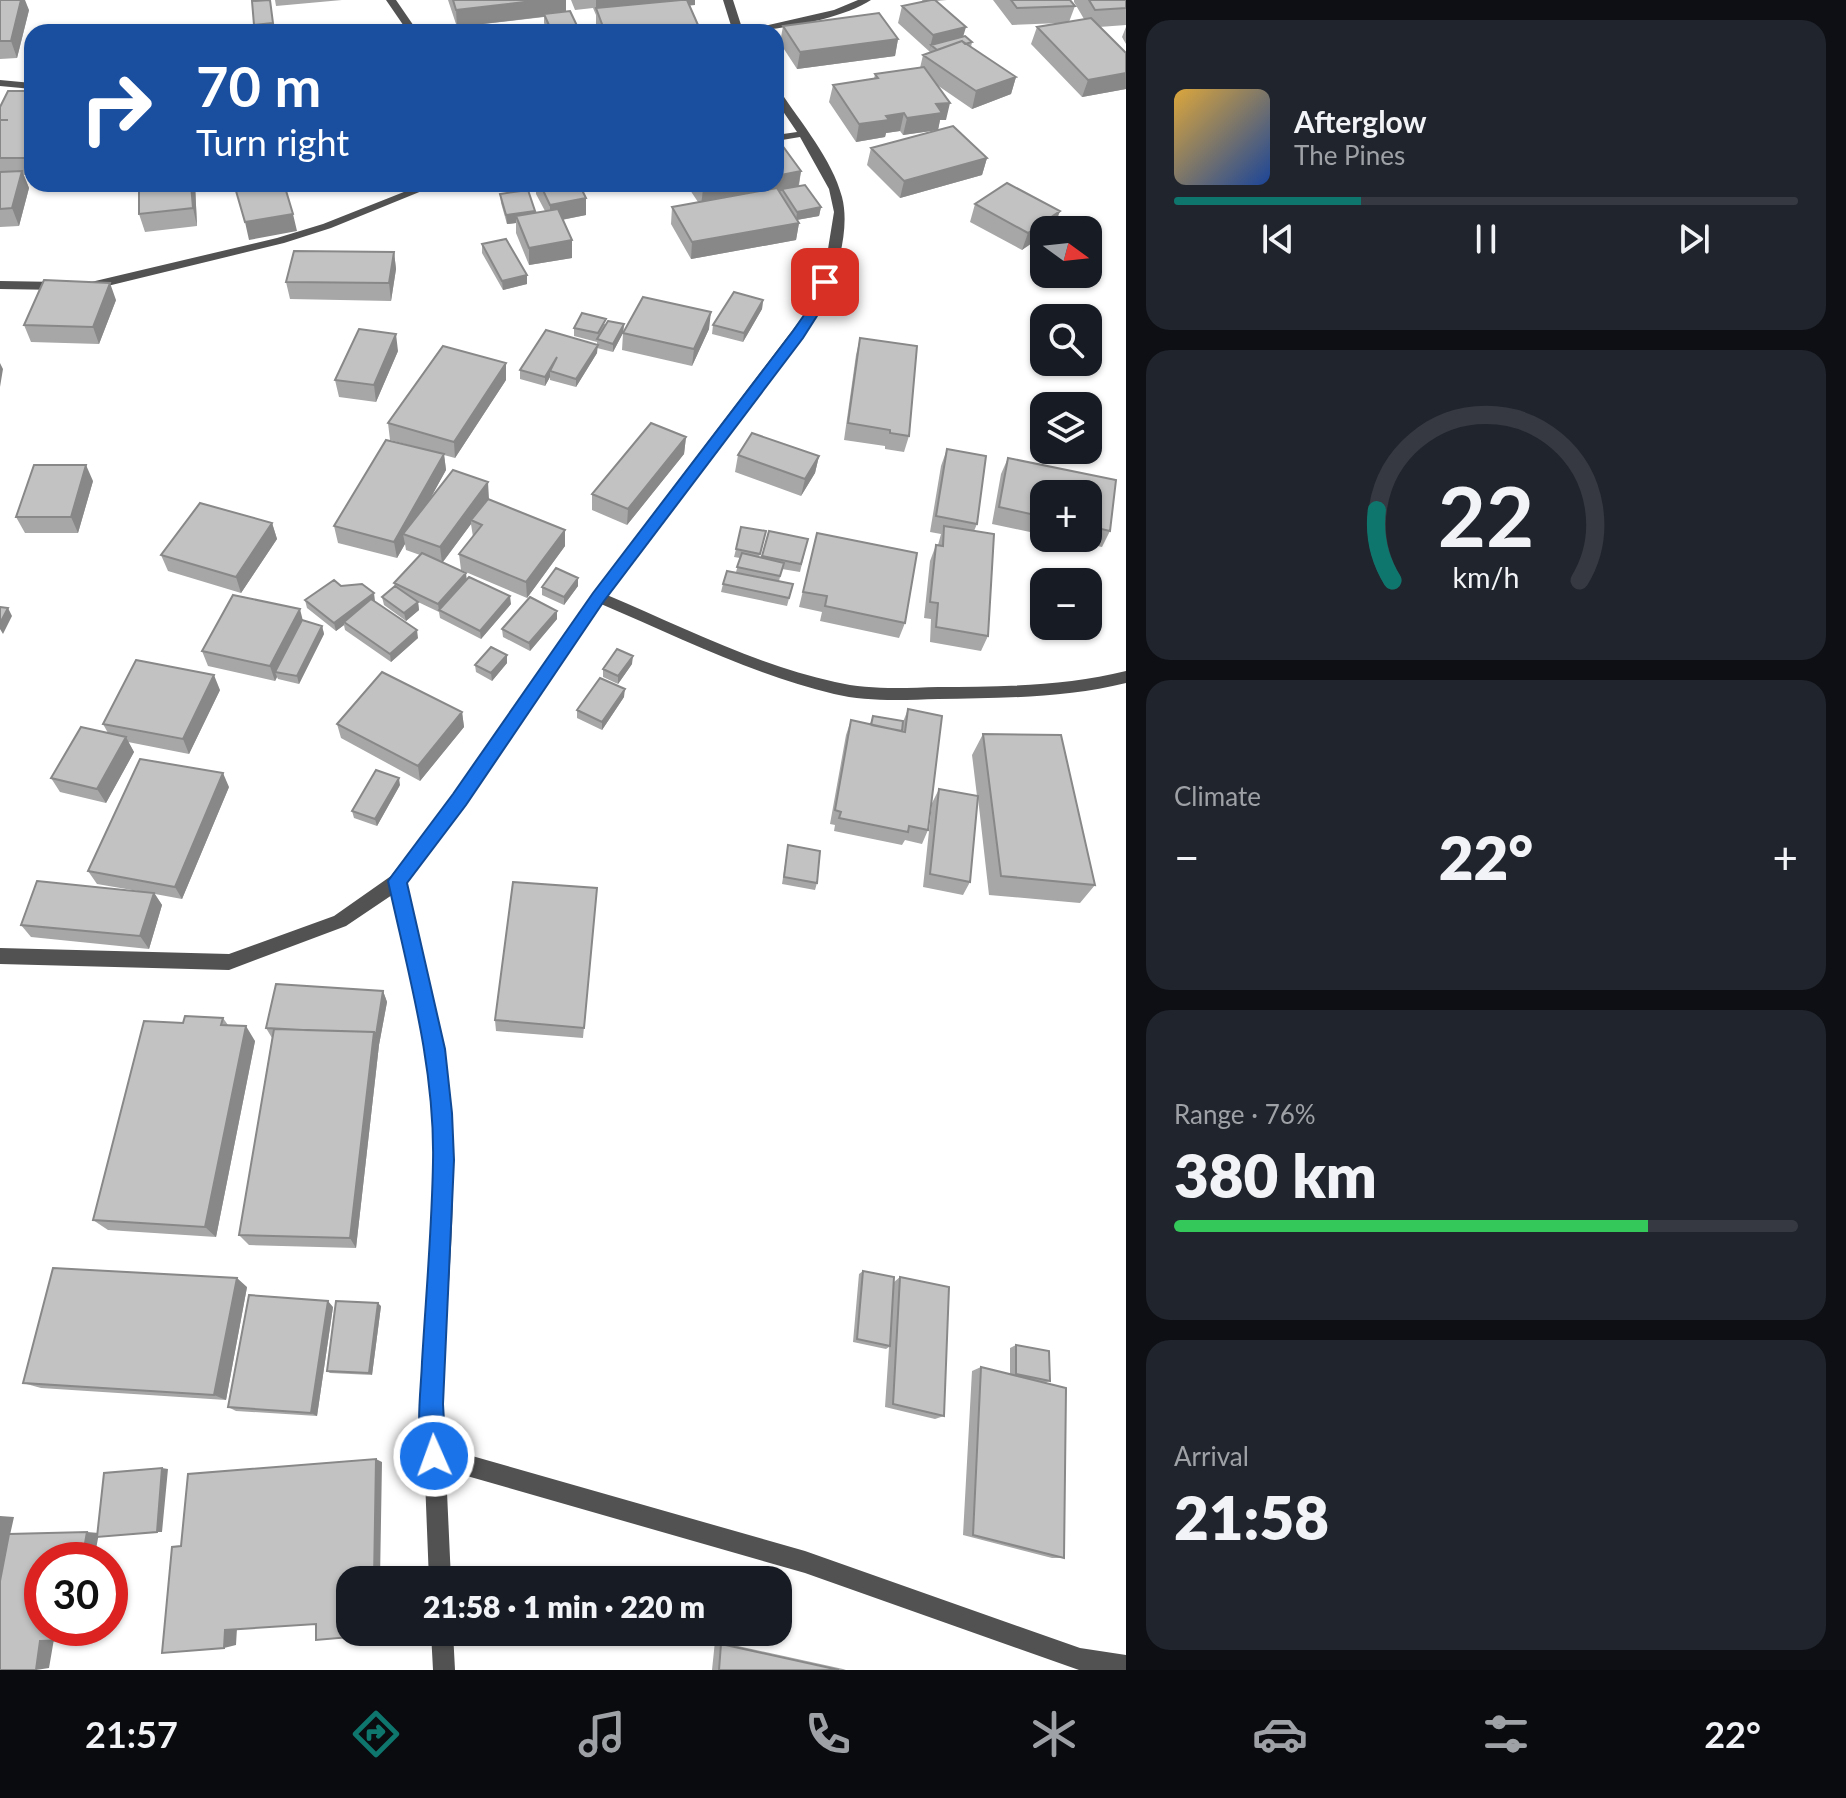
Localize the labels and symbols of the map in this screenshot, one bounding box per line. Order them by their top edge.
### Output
north arrow [1030,216,1102,288]
pin [791,248,859,316]
position arrow [392,1414,476,1498]
speed limit sign: 30 [24,1542,128,1646]

